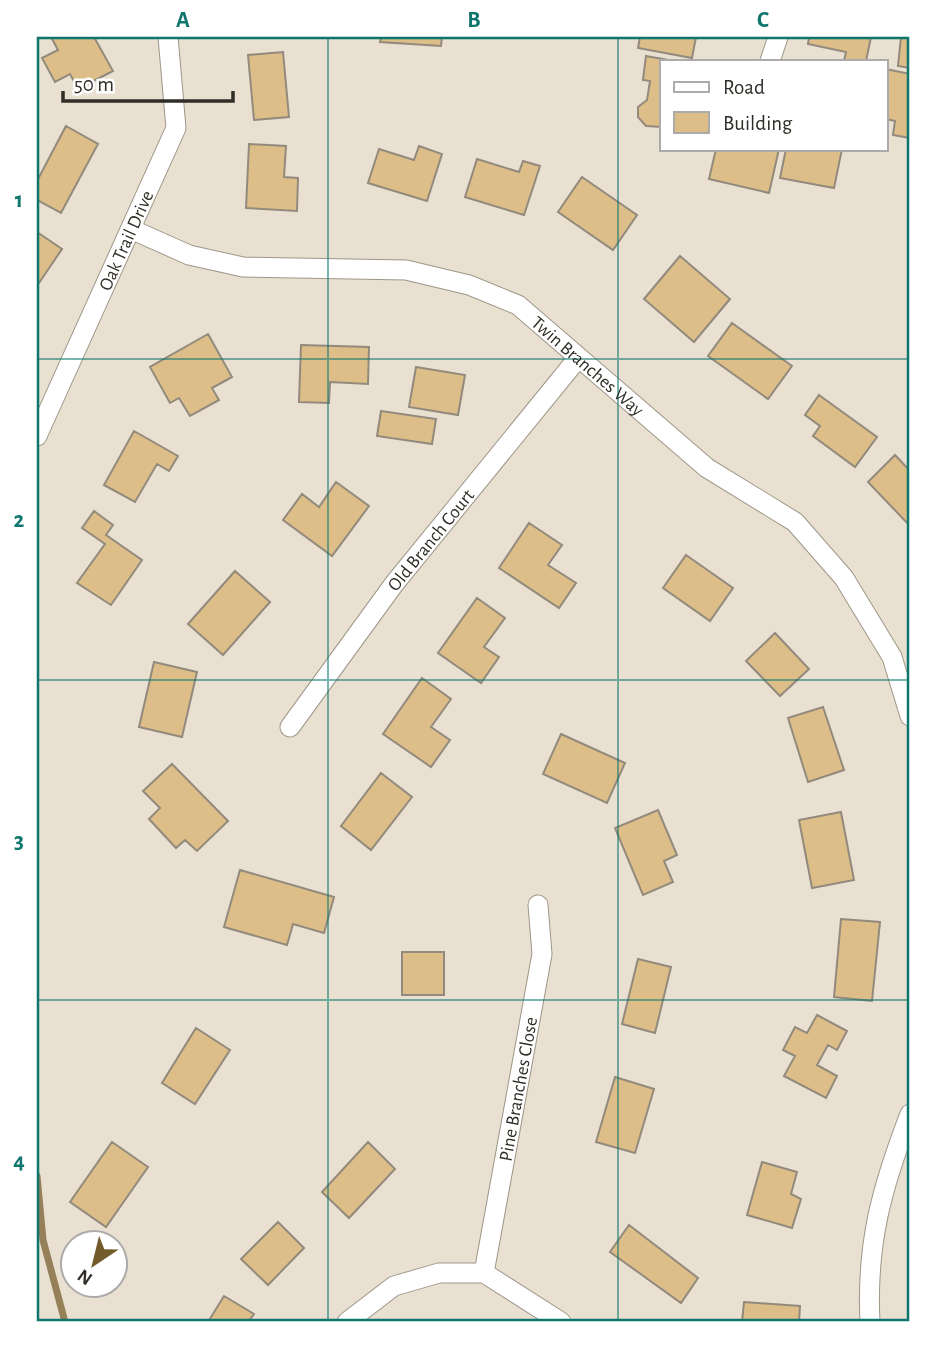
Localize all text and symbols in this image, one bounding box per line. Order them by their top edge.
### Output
text: A [176,9,190,32]
text: B [467,9,481,32]
text: C [757,9,769,32]
scale bar [63,60,233,104]
legend [660,60,888,150]
text: 50 m [74,74,114,95]
text: Road [723,77,765,98]
text: Building [723,113,793,134]
street label: Oak Trail Drive [96,188,158,294]
text: 1 [15,189,23,212]
street label: Twin Branches Way [527,313,647,420]
street label: Old Branch Court [384,486,478,595]
text: 2 [14,509,25,532]
text: 3 [14,830,24,853]
street label: Pine Branches Close [496,1016,541,1163]
text: 4 [13,1150,25,1173]
north arrow [60,1230,130,1300]
text: N [74,1265,96,1288]

